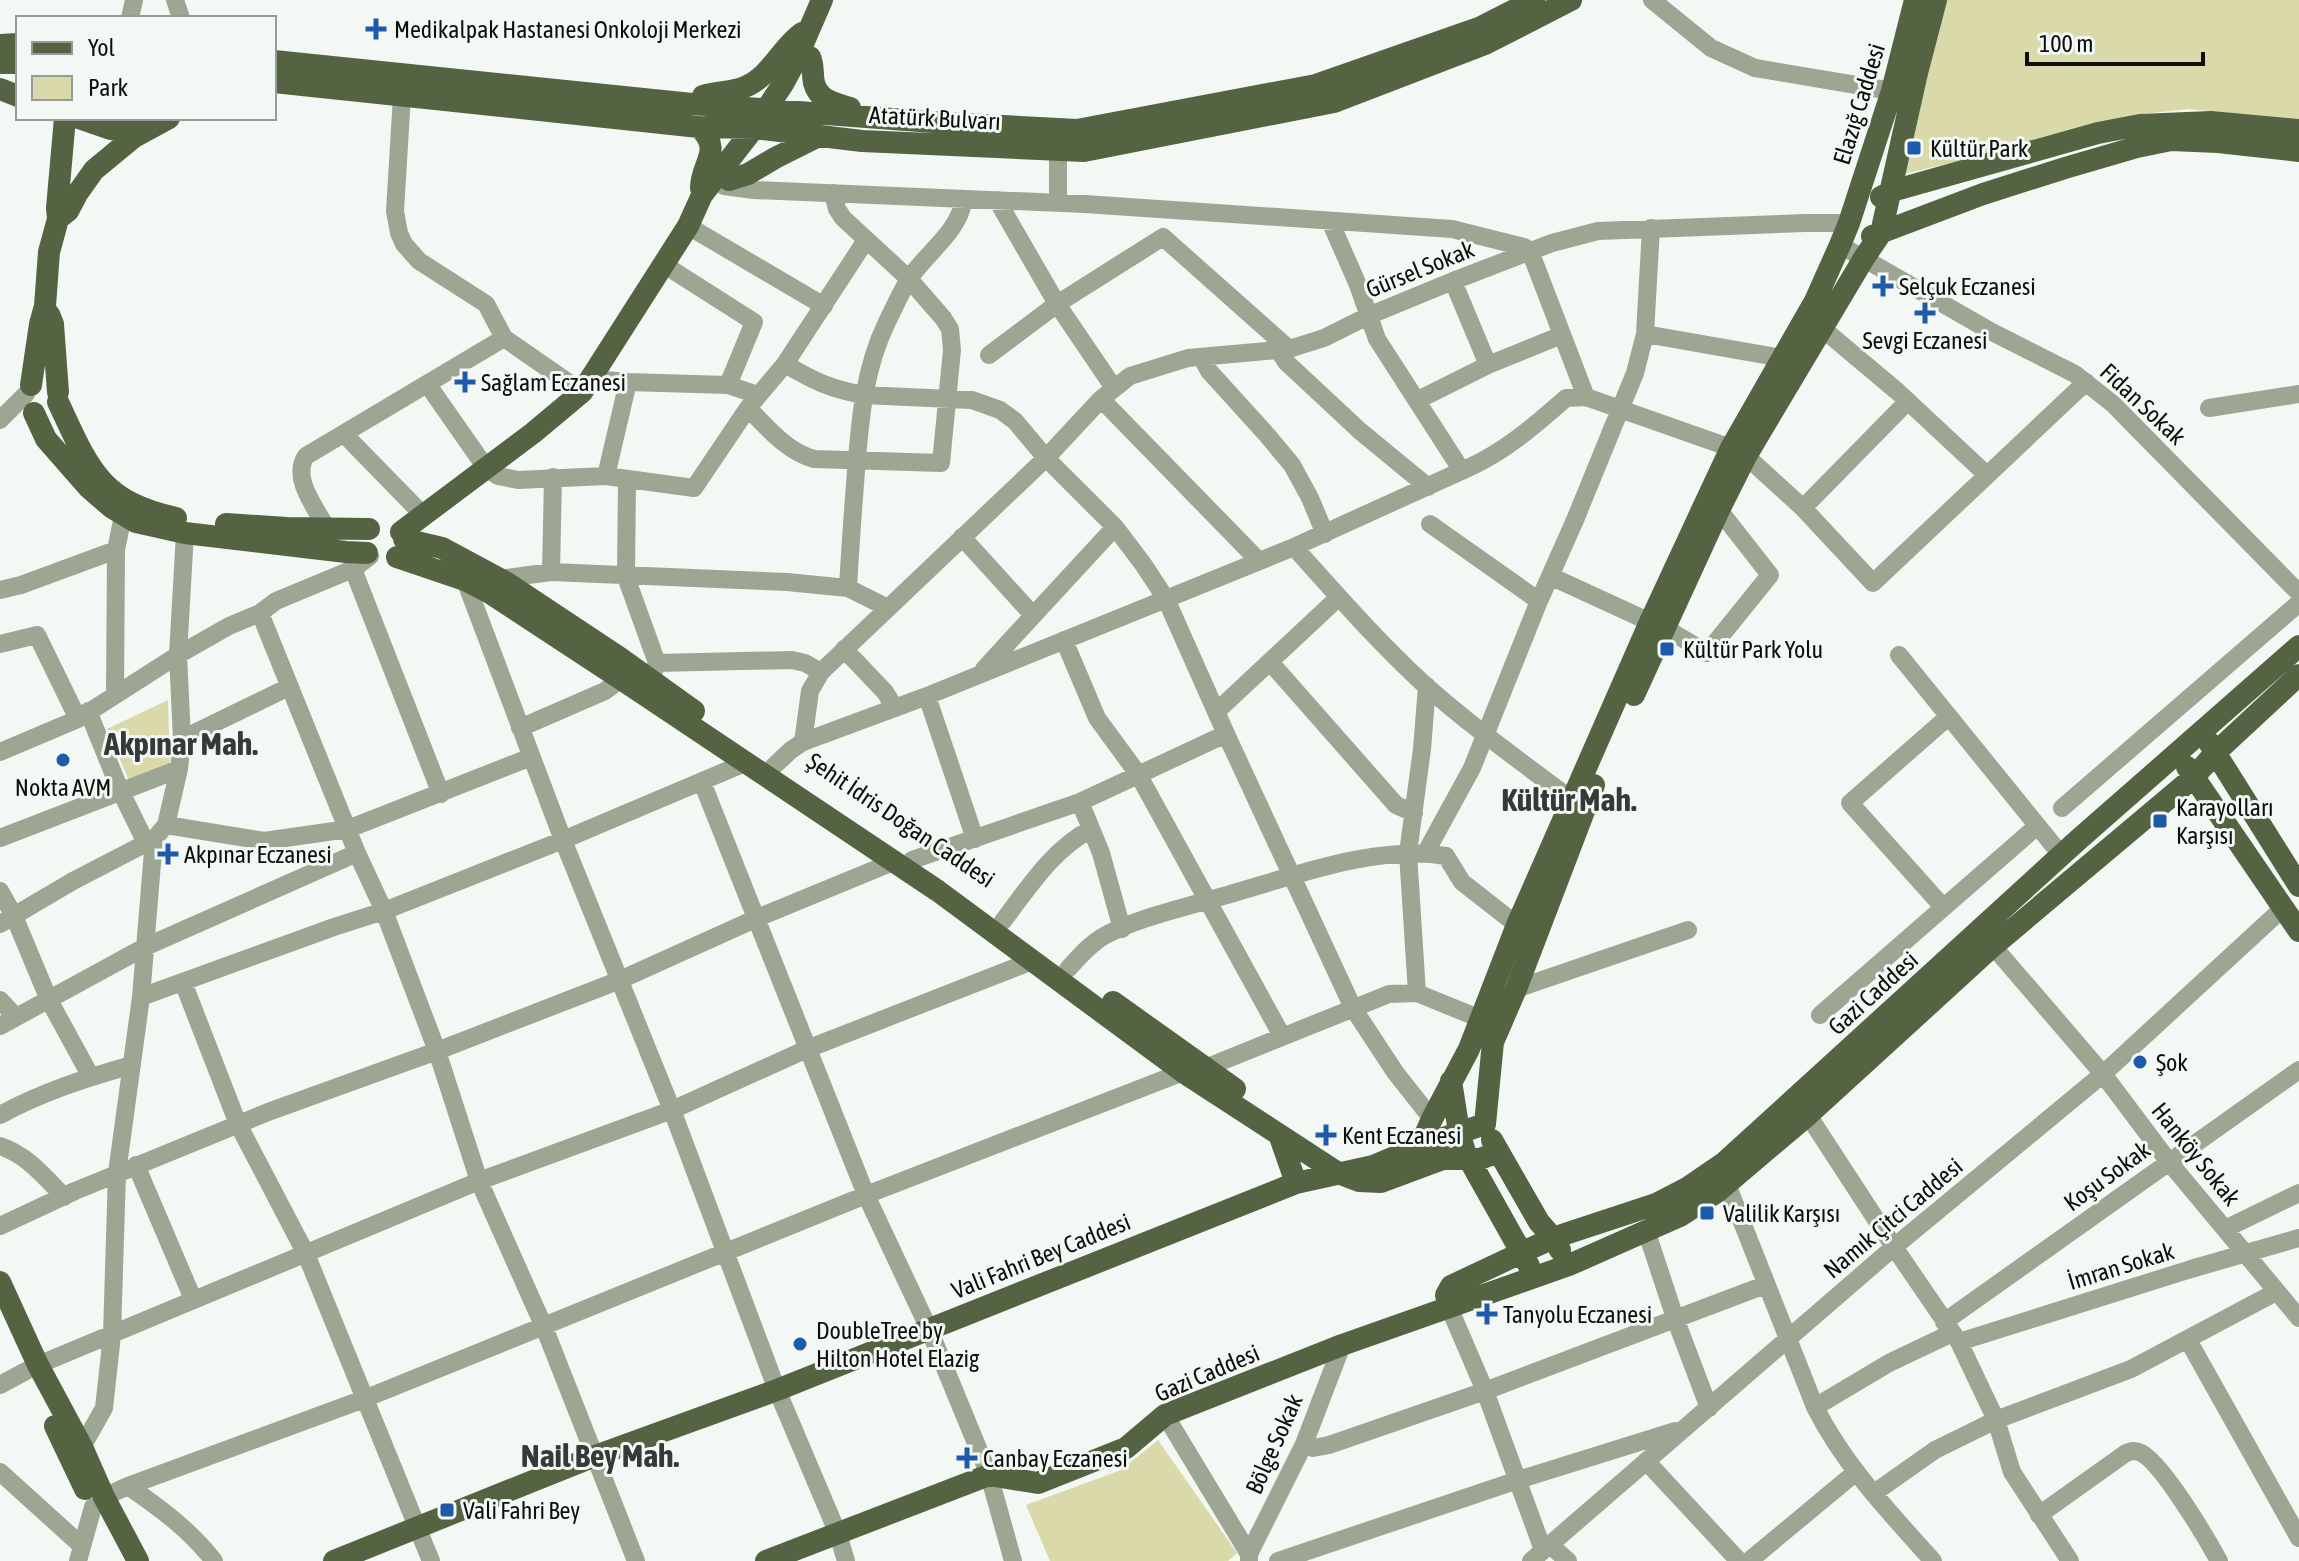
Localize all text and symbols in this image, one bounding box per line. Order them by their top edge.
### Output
legend [16,16,276,120]
place label: Medikalpak Hastanesi Onkoloji Merkezi [394,16,742,43]
scale bar [2027,16,2203,66]
marker: Medikalpak Hastanesi Onkoloji Merkezi [365,18,387,40]
text: 100 m [2039,30,2093,57]
text: Yol [88,34,116,61]
street label: Elazığ Caddesi [1828,40,1890,168]
text: Park [88,74,129,101]
street label: Atatürk Bulvarı [869,101,1001,135]
place label: Kültür Park [1930,135,2029,162]
marker: Kültür Park [1905,139,1923,157]
street label: Gürsel Sokak [1362,235,1478,303]
place label: Selçuk Eczanesi [1899,273,2036,300]
marker: Selçuk Eczanesi [1874,277,1892,295]
marker: Sevgi Eczanesi [1916,304,1934,322]
place label: Sevgi Eczanesi [1862,327,1988,354]
street label: Fidan Sokak [2095,358,2191,450]
place label: Sağlam Eczanesi [481,369,626,396]
marker: Sağlam Eczanesi [456,373,474,391]
place label: Kültür Park Yolu [1683,636,1823,663]
marker: Kültür Park Yolu [1658,640,1676,658]
district label: Akpınar Mah. [103,725,258,762]
street label: Şehit İdris Doğan Caddesi [802,747,1000,893]
marker: Nokta AVM [54,751,72,769]
place label: Nokta AVM [15,774,111,801]
district label: Kültür Mah. [1501,781,1637,818]
place label: Karayolları Karşısı [2176,794,2274,849]
marker: Karayolları Karşısı [2151,812,2169,830]
place label: Akpınar Eczanesi [184,841,332,868]
marker: Akpınar Eczanesi [159,845,177,863]
street label: Gazi Caddesi [1823,946,1923,1040]
place label: Şok [2156,1049,2188,1076]
marker: Şok [2131,1053,2149,1071]
street label: Hanköy Sokak [2146,1097,2246,1211]
place label: Kent Eczanesi [1342,1122,1461,1149]
marker: Kent Eczanesi [1317,1126,1335,1144]
street label: Koşu Sokak [2059,1136,2156,1216]
street label: Namık Çitci Caddesi [1818,1152,1968,1284]
place label: Valilik Karşısı [1723,1200,1840,1227]
marker: Valilik Karşısı [1698,1204,1716,1222]
street label: Vali Fahri Bey Caddesi [948,1208,1134,1304]
street label: İmran Sokak [2065,1237,2178,1295]
place label: Tanyolu Eczanesi [1503,1301,1652,1328]
marker: Tanyolu Eczanesi [1478,1305,1496,1323]
place label: DoubleTree by Hilton Hotel Elazig [816,1317,980,1372]
marker: DoubleTree by Hilton Hotel Elazig [791,1335,809,1353]
street label: Gazi Caddesi [1151,1339,1263,1407]
street label: Bölge Sokak [1240,1390,1308,1498]
district label: Nail Bey Mah. [521,1437,680,1474]
place label: Canbay Eczanesi [983,1445,1128,1472]
marker: Canbay Eczanesi [958,1449,976,1467]
place label: Vali Fahri Bey [463,1497,580,1524]
marker: Vali Fahri Bey [438,1501,456,1519]

